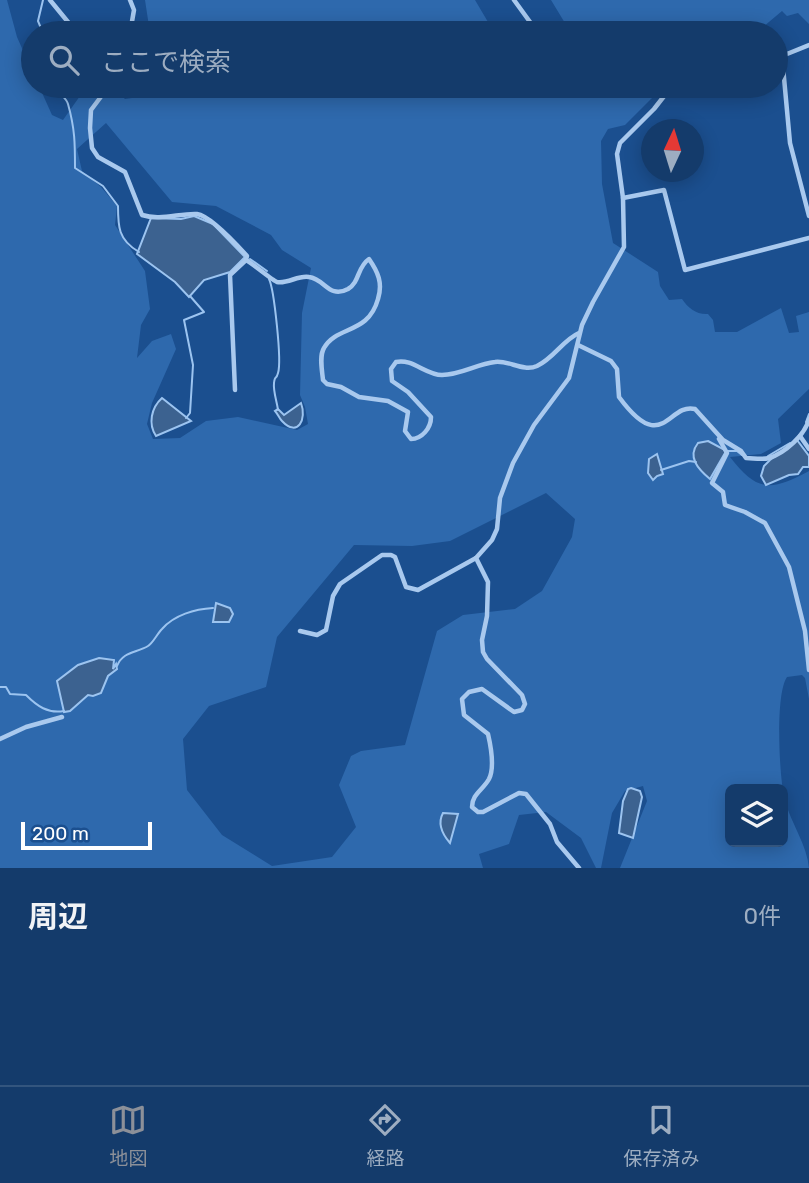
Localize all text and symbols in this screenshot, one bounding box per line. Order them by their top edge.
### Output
search box [21,21,788,98]
icon: search [45,41,83,79]
text: ここで検索 [101,47,231,78]
north arrow [641,119,704,182]
map controls [725,784,788,847]
button: layers [725,784,788,847]
scale bar [21,819,152,851]
text: 200 m [32,822,89,845]
text: 周辺 [28,899,88,935]
text: 0件 [743,902,781,930]
tab: 地図 [109,1101,148,1170]
tab: 経路 [366,1101,405,1170]
tab: 保存済み [623,1101,700,1170]

